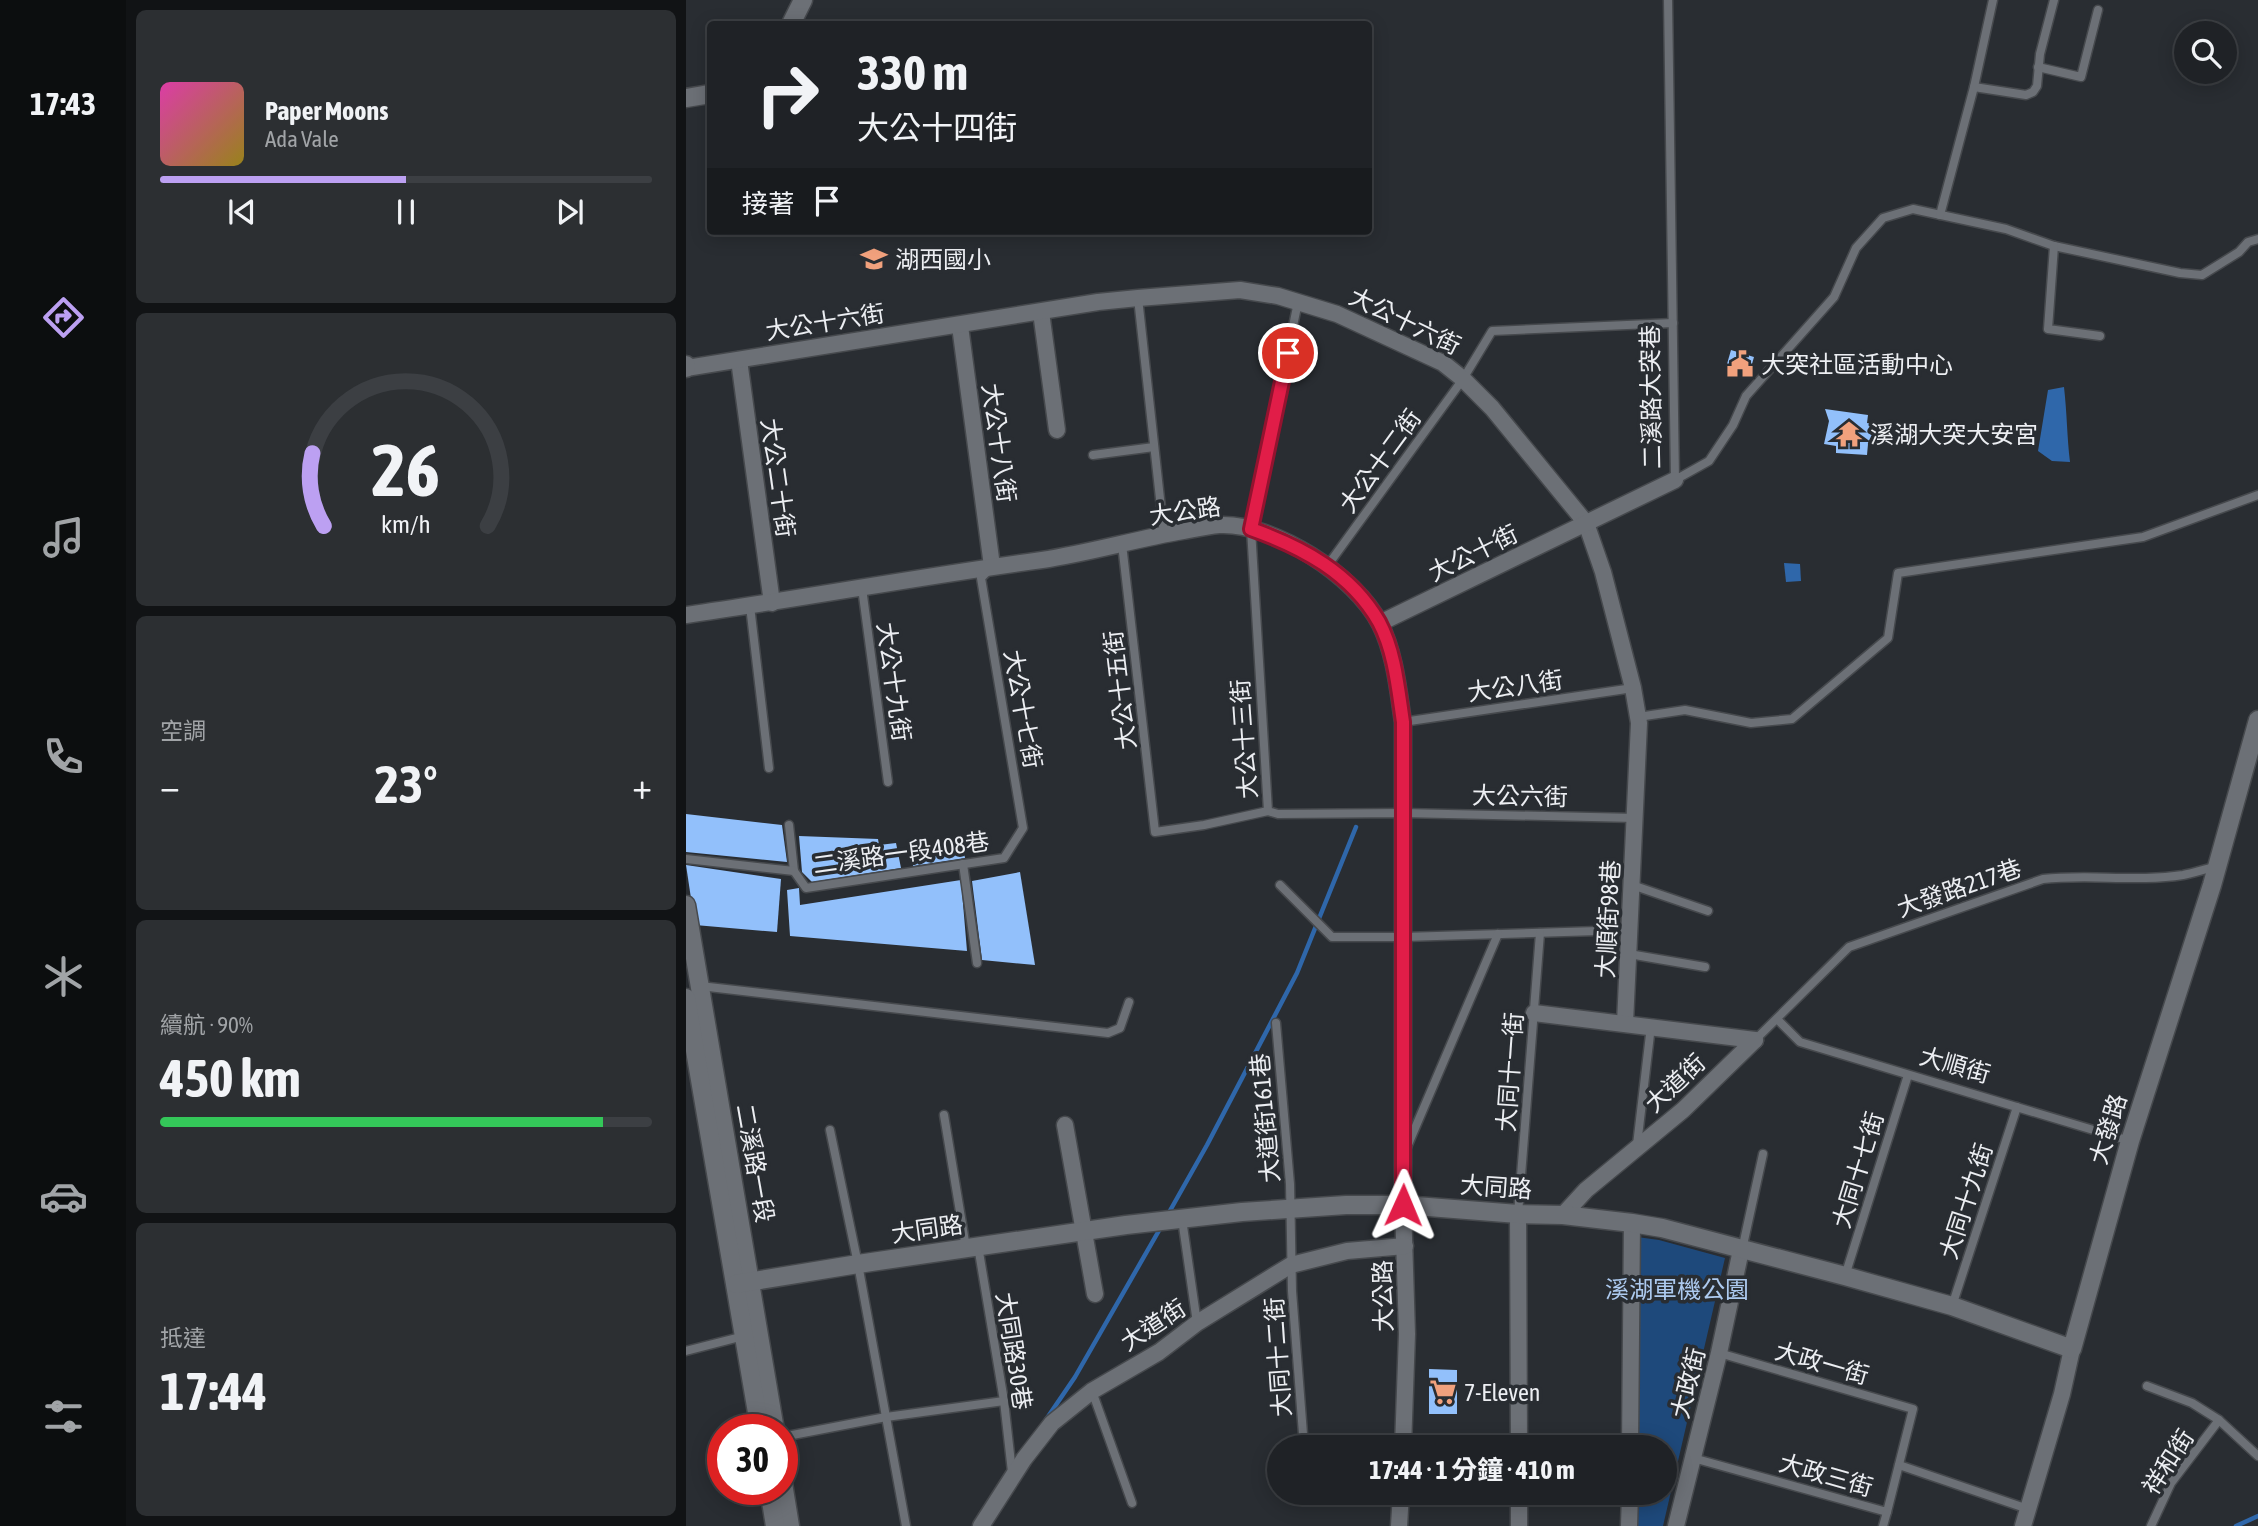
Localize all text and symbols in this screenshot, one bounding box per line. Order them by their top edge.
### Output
map controls [2174,21,2237,84]
button: search [2174,21,2237,84]
text: 330 m [857,44,968,100]
icon: right [742,49,833,140]
text: 17:43 [30,85,96,122]
text: Paper Moons [265,96,388,126]
text: 大公十四街 [857,109,1017,146]
text: Ada Vale [265,126,339,152]
icon: arrive [808,182,846,220]
text: 接著 [742,189,794,219]
icon: previous [223,193,261,231]
icon: pause [387,193,425,231]
icon: next [551,193,589,231]
school or university icon: 湖西國小 [859,244,889,274]
place label: 湖西國小 [895,246,991,273]
street label: 大公十六街 [1345,283,1465,359]
icon: directions [39,293,88,342]
street label: 大公十六街 [764,299,886,345]
pin [1258,323,1318,383]
street label: 二溪路大突巷 [1636,325,1666,469]
icon: arrive [1269,334,1307,372]
public building icon: 大突社區活動中心 [1725,349,1755,379]
place label: 大突社區活動中心 [1761,351,1953,378]
street label: 大公十八街 [977,382,1021,504]
street label: 大公十二街 [1334,405,1426,517]
street label: 大公二十街 [756,417,800,539]
temple icon: 溪湖大突大安宮 [1834,419,1864,449]
place label: 溪湖大突大安宮 [1870,421,2038,448]
text: 26 [372,428,440,511]
street label: 大公路 [1147,493,1223,529]
text: km/h [381,510,431,538]
icon: music [39,513,88,562]
street label: 大公十街 [1424,520,1522,586]
street label: 大公十九街 [872,621,916,743]
street label: 大公十五街 [1099,629,1141,751]
street label: 大公十七街 [999,648,1047,770]
street label: 大公八街 [1466,666,1564,706]
street label: 大公十三街 [1226,678,1262,800]
text: 空調 [160,718,206,744]
icon: phone [39,732,88,781]
text: 23° [374,754,438,814]
text: − [160,764,180,807]
text: + [632,764,652,807]
street label: 大公六街 [1472,782,1568,810]
street label: 二溪路一段408巷 [811,827,991,879]
street label: 大發路217巷 [1893,854,2025,922]
street label: 大順街98巷 [1591,859,1625,979]
icon: climate [39,952,88,1001]
street label: 大同十一街 [1492,1011,1528,1133]
text: 續航 · 90% [160,1012,253,1038]
street label: 大順街 [1917,1042,1993,1088]
text: 450 km [160,1048,301,1108]
street label: 大道街 [1639,1049,1711,1117]
street label: 大道街161巷 [1246,1052,1284,1184]
street label: 大發路 [2085,1091,2131,1167]
street label: 二溪路一段 [731,1102,779,1224]
street label: 大同十七街 [1828,1109,1888,1231]
street label: 大同十九街 [1935,1140,1997,1262]
position arrow [1366,1168,1440,1242]
street label: 大同路 [1459,1171,1533,1203]
icon: car [39,1172,88,1221]
street label: 大同路 [889,1211,965,1247]
street label: 大公路 [1369,1260,1397,1332]
park label: 溪湖軍機公園 [1605,1276,1749,1303]
street label: 大同路30巷 [991,1290,1037,1412]
street label: 大道街 [1115,1294,1191,1356]
street label: 大同十二街 [1260,1296,1296,1418]
text: 抵達 [160,1325,206,1351]
street label: 大政一街 [1772,1337,1872,1389]
street label: 大政街 [1666,1345,1710,1421]
text: 17:44 [160,1361,267,1421]
supermarket icon: 7-Eleven [1428,1377,1458,1407]
place label: 7-Eleven [1464,1379,1540,1406]
icon: filters [39,1392,88,1441]
speed limit sign: 30 [707,1414,798,1505]
street label: 祥和街 [2137,1424,2199,1500]
street label: 大政三街 [1776,1449,1876,1501]
text: 17:44 · 1 分鐘 · 410 m [1369,1455,1575,1485]

